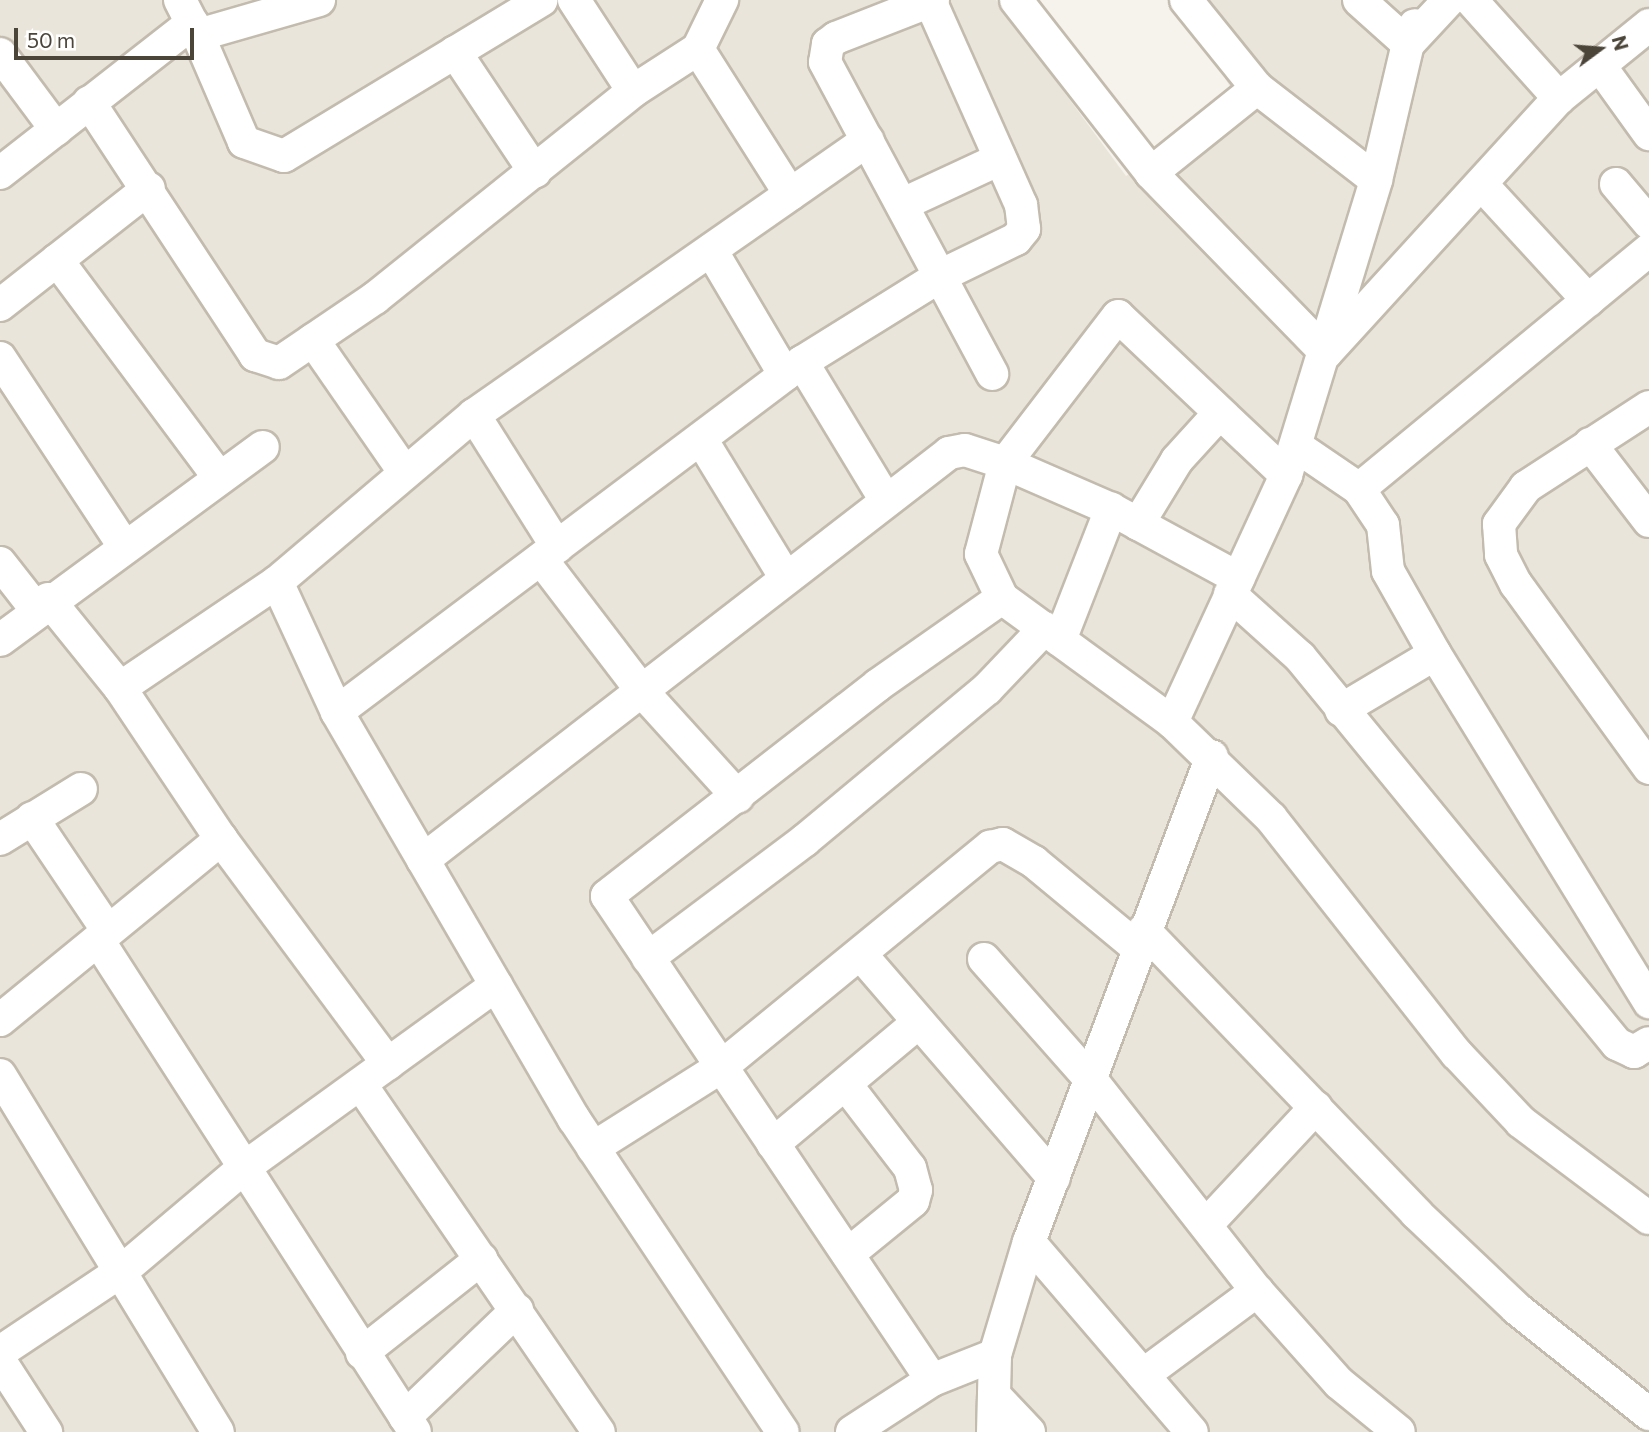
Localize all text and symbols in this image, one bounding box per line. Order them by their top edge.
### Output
scale bar [18,14,198,58]
north arrow [1565,14,1635,84]
text: 50 m [27,27,75,52]
text: N [1608,33,1634,53]

